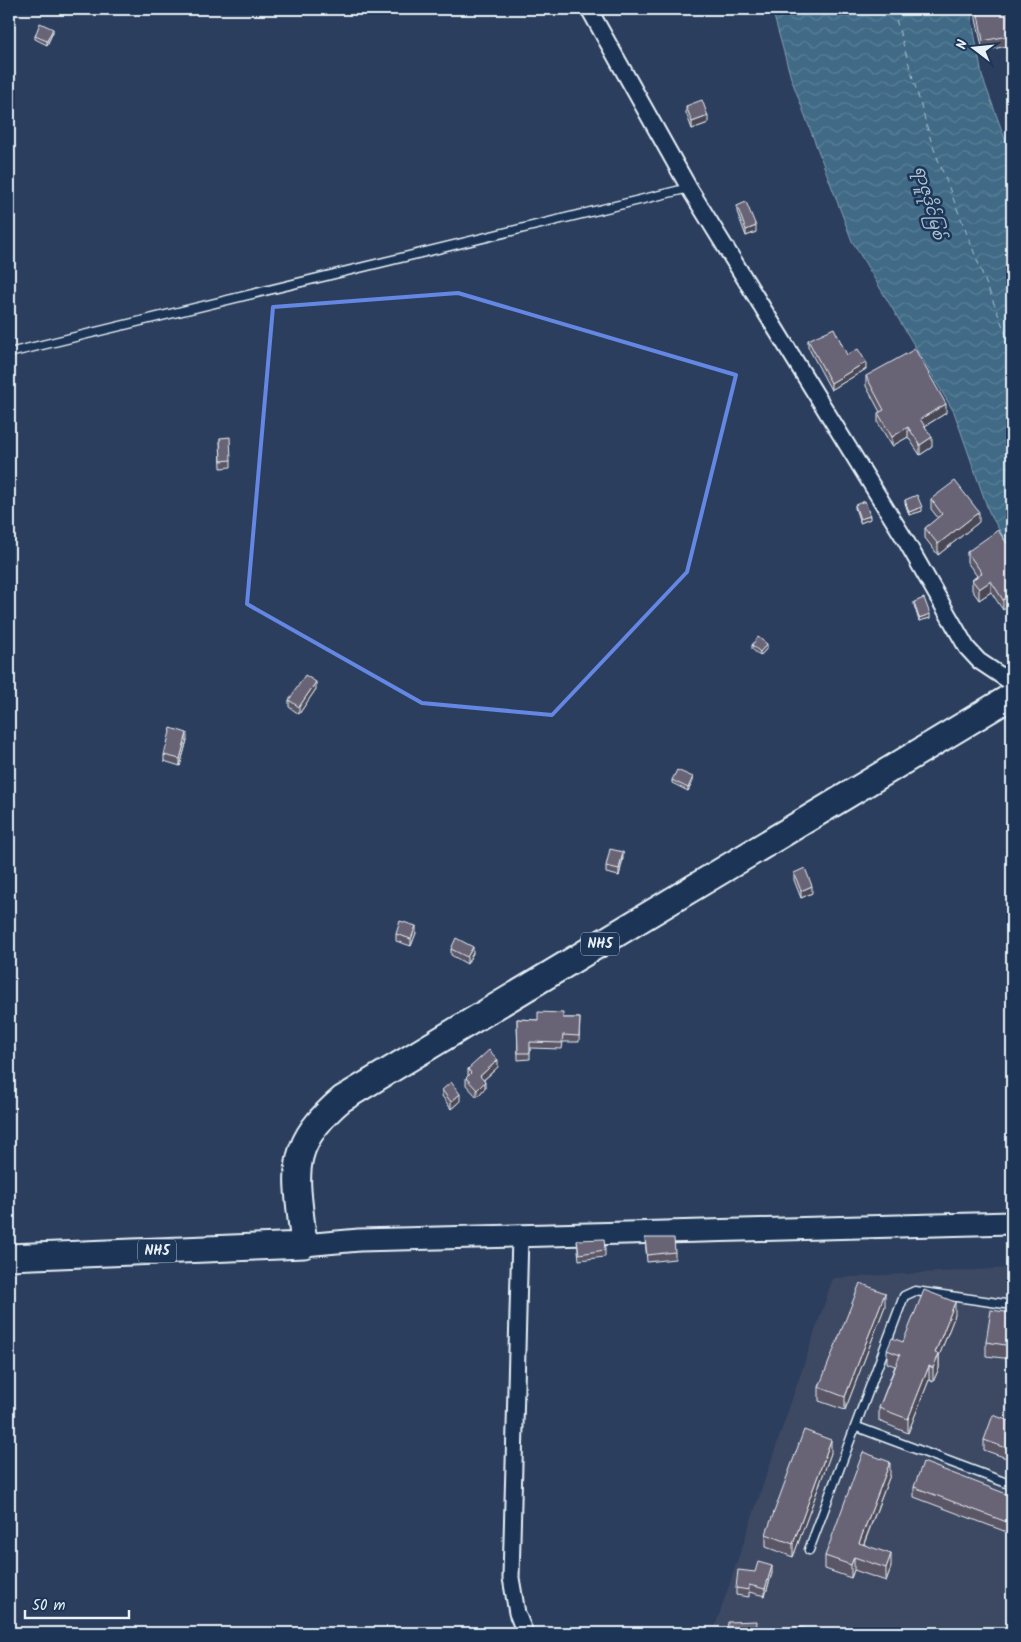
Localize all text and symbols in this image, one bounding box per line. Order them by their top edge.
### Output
north arrow [948,22,998,72]
text: N [951,37,974,52]
water label: ရာဇူဒိုင်မြစ် [907,163,951,244]
road number: NH5 [581,932,619,956]
road number: NH5 [138,1240,176,1262]
scale bar [25,1587,129,1619]
text: 50 m [32,1594,66,1618]

